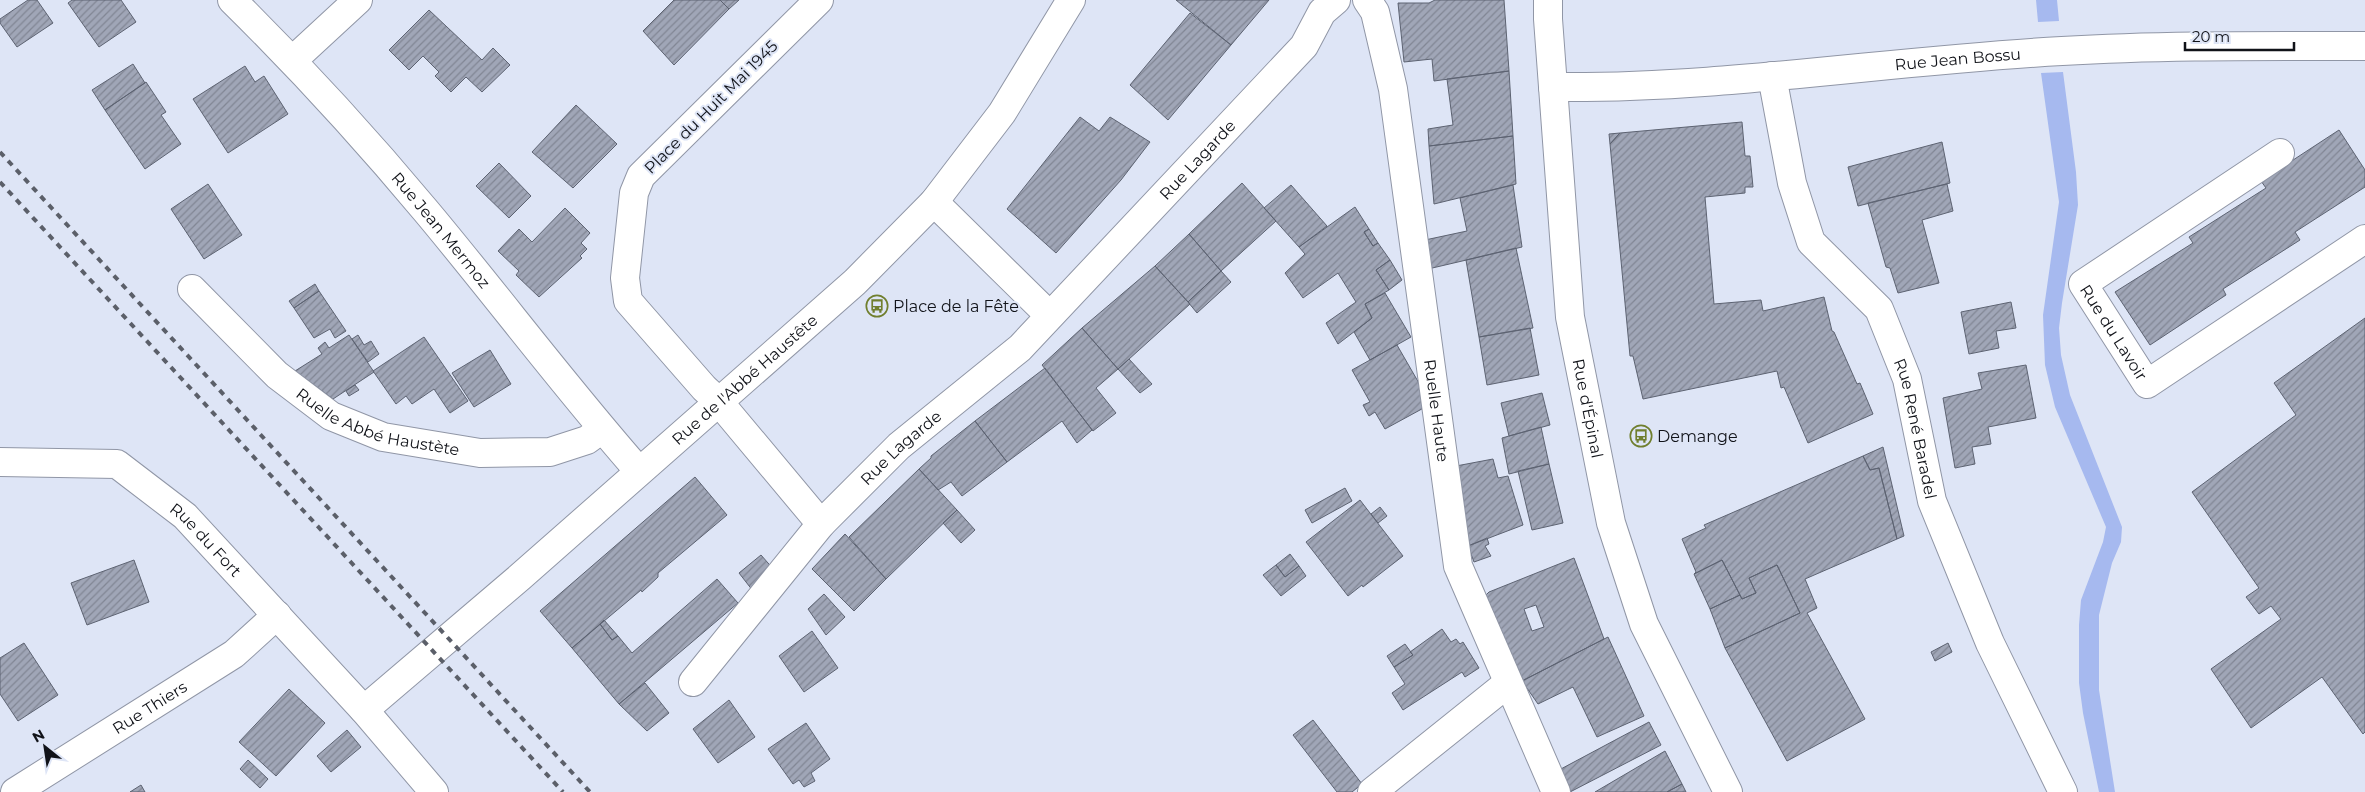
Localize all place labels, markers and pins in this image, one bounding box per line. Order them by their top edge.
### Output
bus stop icon: Place de la Fête [865,294,889,318]
place label: Place de la Fête [893,297,1019,316]
bus stop icon: Demange [1629,424,1653,448]
place label: Demange [1657,427,1738,446]

